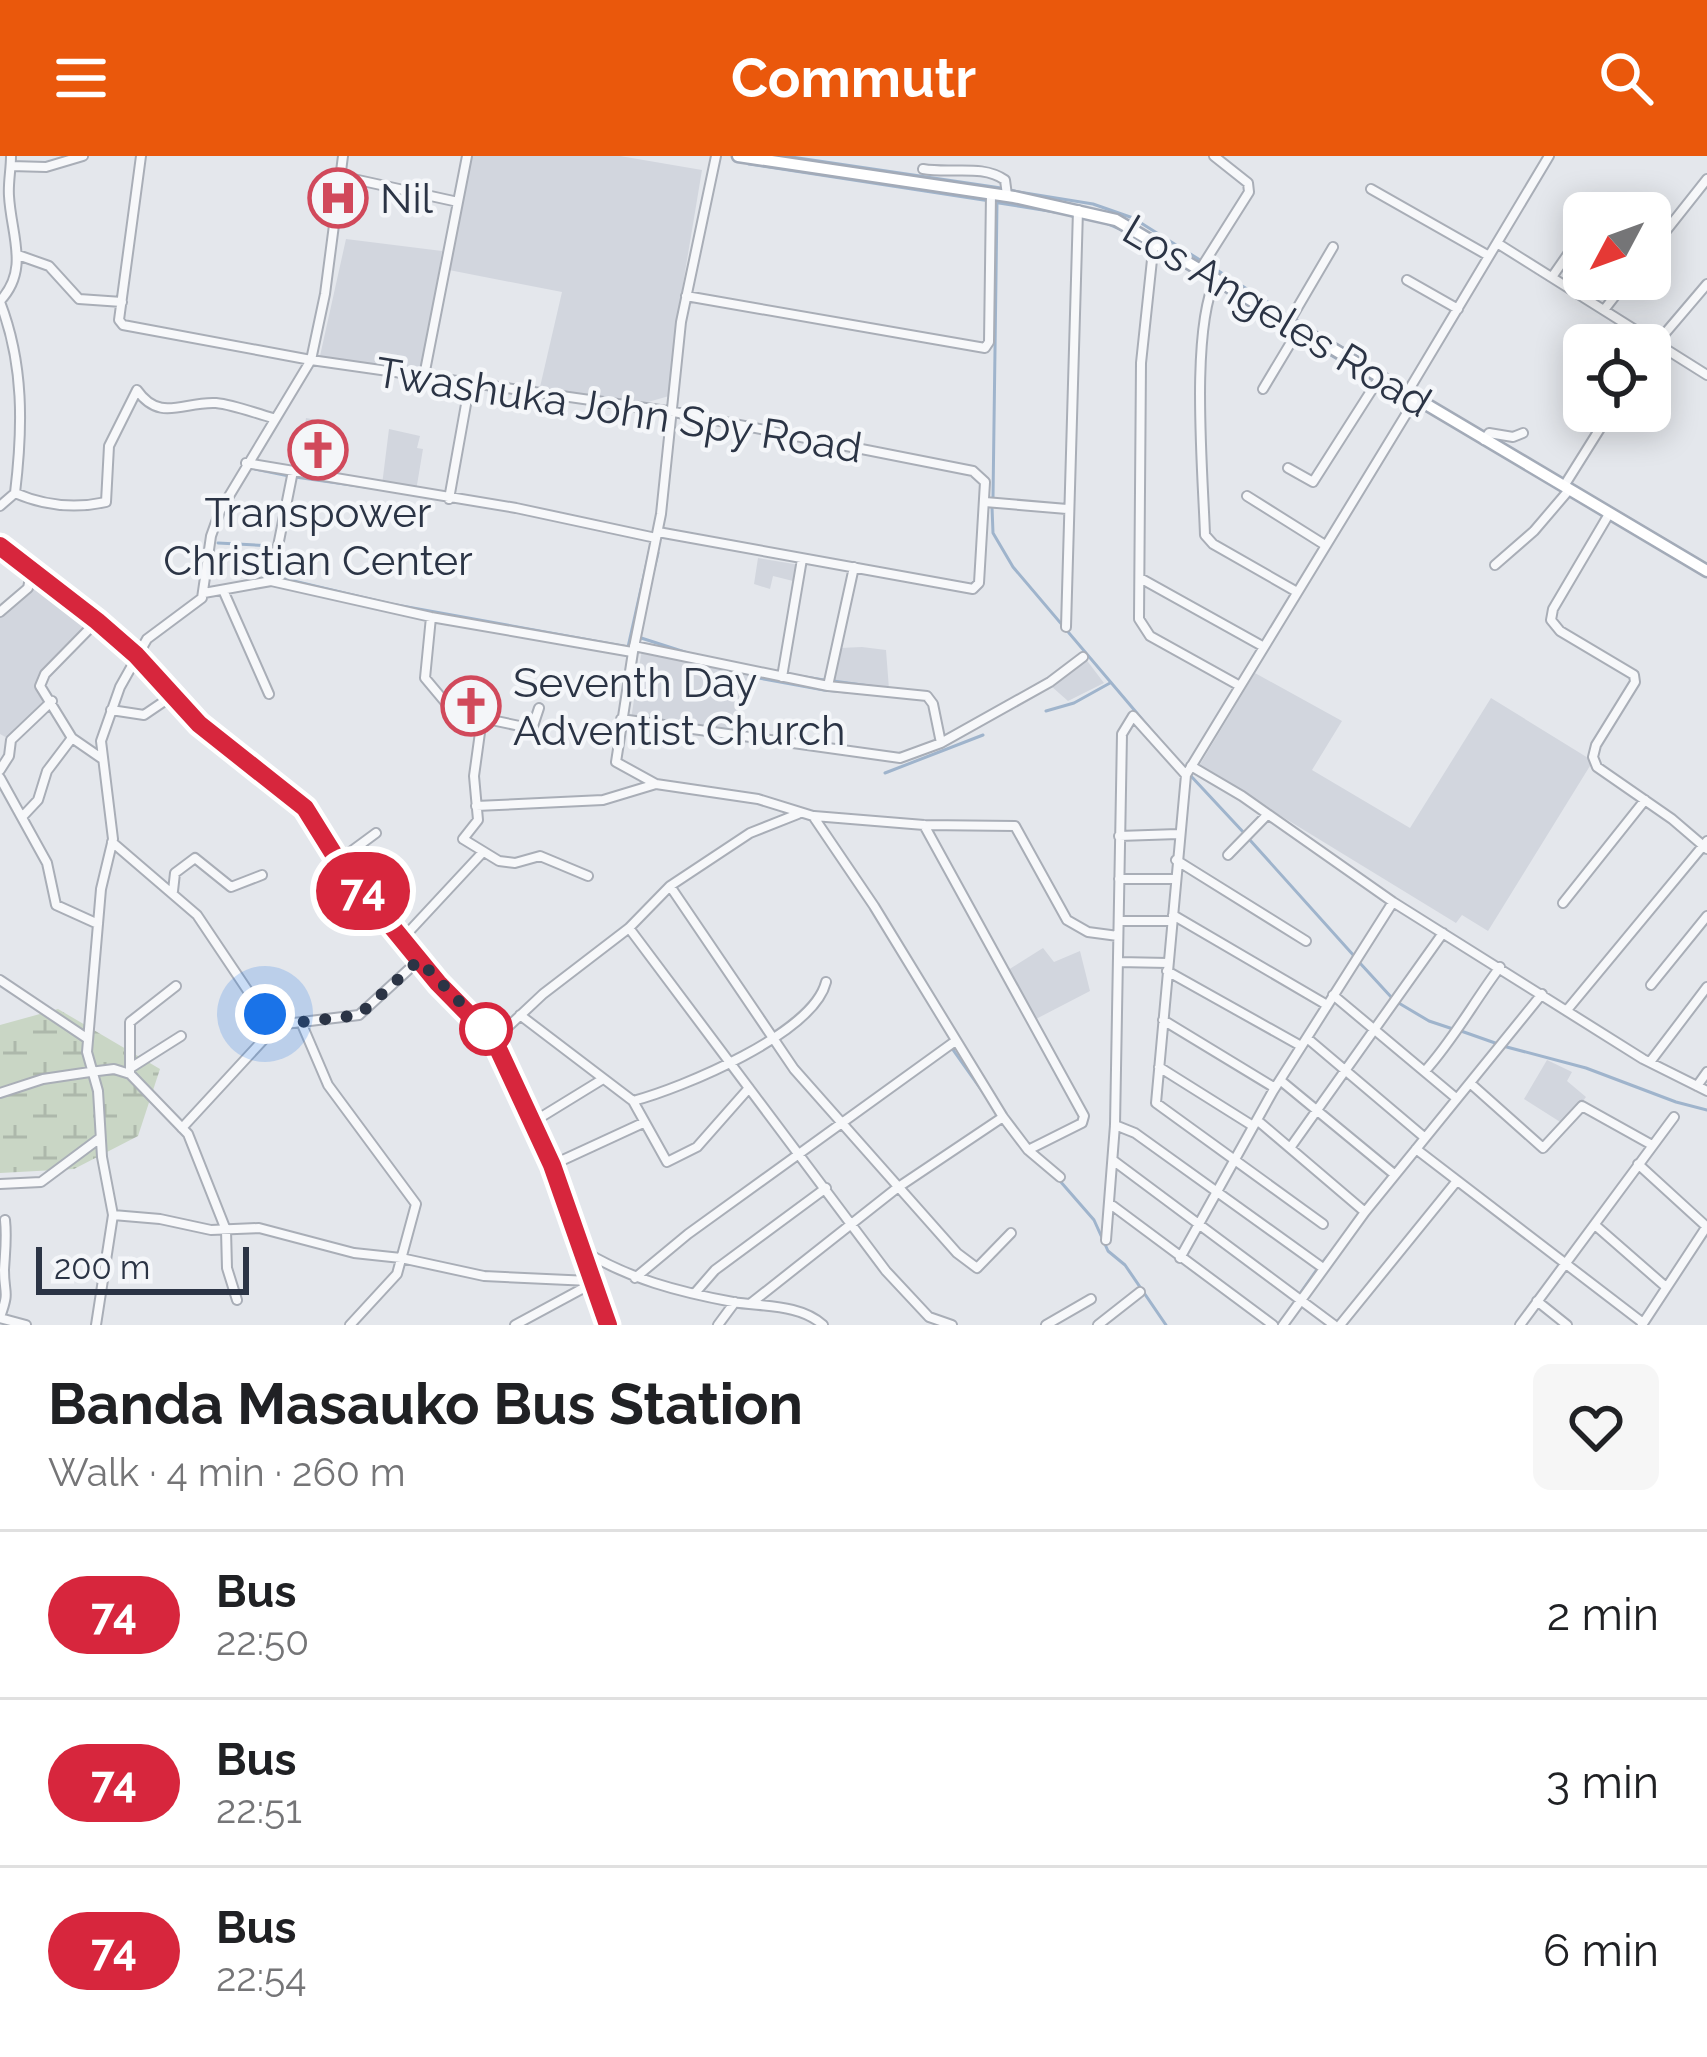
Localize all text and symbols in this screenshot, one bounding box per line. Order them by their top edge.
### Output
icon: menu [48,45,114,111]
icon: search [1593,45,1659,111]
text: Commutr [731,46,976,110]
hospital icon: Nil [307,167,369,229]
place label: Nil [380,174,434,223]
north arrow [1563,192,1671,300]
map controls [1563,192,1671,432]
street label: Los Angeles Road [1114,205,1440,427]
button: locate [1563,324,1671,432]
street label: Twashuka John Spy Road [373,347,865,473]
church icon: Transpower Christian Center [287,419,349,481]
place label: Transpower Christian Center [163,488,473,585]
place label: Seventh Day Adventist Church [513,658,846,755]
church icon: Seventh Day Adventist Church [440,675,502,737]
line badge: 74 [309,852,417,930]
text: 74 [340,866,386,915]
your location [235,984,295,1044]
unlabelled marker [461,1004,511,1054]
scale bar [36,1241,249,1294]
text: 200 m [54,1248,150,1287]
button: heart [1533,1364,1659,1490]
text: Banda Masauko Bus Station [48,1370,803,1437]
text: Walk · 4 min · 260 m [48,1449,406,1495]
text: Bus [216,1565,297,1618]
text: 2 min [1547,1588,1659,1641]
text: 74 [91,1590,137,1639]
text: 22:50 [216,1618,309,1664]
text: Bus [216,1733,297,1786]
text: 3 min [1546,1756,1659,1809]
text: 74 [91,1758,137,1807]
text: 22:51 [216,1786,302,1832]
text: Bus [216,1901,297,1954]
text: 6 min [1543,1924,1659,1977]
text: 74 [91,1926,137,1975]
text: 22:54 [216,1954,307,2000]

